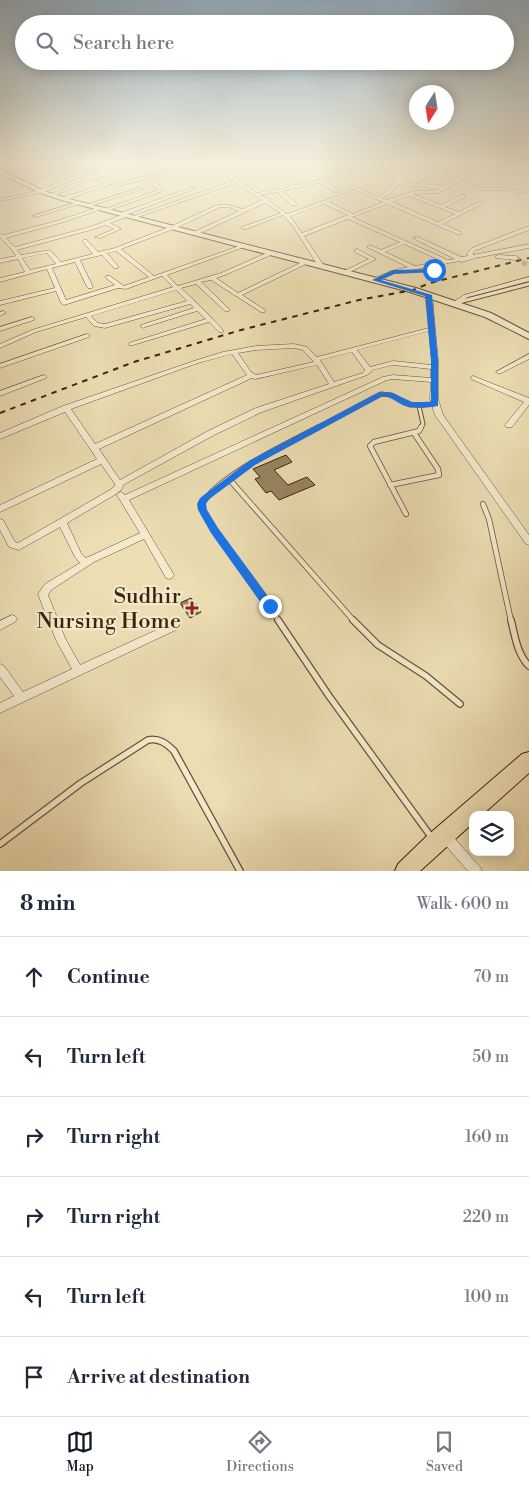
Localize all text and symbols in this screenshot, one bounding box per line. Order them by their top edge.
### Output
search box [15,15,514,70]
icon: search [33,29,61,57]
text: Search here [73,31,174,55]
north arrow [409,85,454,130]
route start [423,259,446,282]
place label: Sudhir Nursing Home [37,583,181,635]
route end [259,595,282,618]
marker: Sudhir Nursing Home [185,601,199,615]
map controls [469,811,514,856]
button: layers [469,811,514,856]
text: 8 min [20,891,75,917]
text: Walk · 600 m [417,894,509,914]
icon: ahead [20,963,48,991]
text: Continue [67,965,150,989]
text: 70 m [473,967,509,987]
icon: left [20,1043,48,1071]
text: Turn left [67,1045,146,1069]
text: 50 m [472,1047,509,1067]
icon: right [20,1123,48,1151]
text: Turn right [67,1125,160,1149]
text: 160 m [465,1127,509,1147]
icon: right [20,1203,48,1231]
text: Turn right [67,1205,160,1229]
text: 220 m [463,1207,509,1227]
icon: left [20,1283,48,1311]
text: Turn left [67,1285,146,1309]
text: 100 m [464,1287,509,1307]
icon: arrive [20,1363,48,1391]
text: Arrive at destination [67,1365,250,1389]
tab: Map [66,1428,94,1476]
tab: Directions [226,1428,294,1476]
tab: Saved [426,1428,463,1476]

